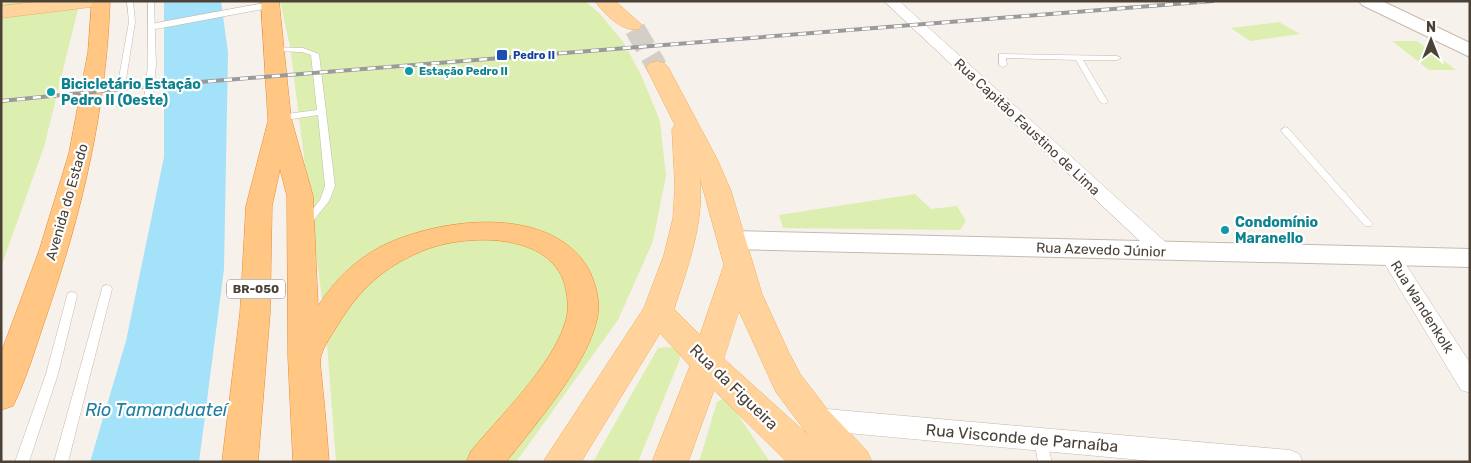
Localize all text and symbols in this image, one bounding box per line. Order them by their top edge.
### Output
north arrow [1406,15,1456,65]
text: N [1426,19,1436,36]
marker: Pedro II [495,48,509,62]
place label: Pedro II [513,49,555,62]
street label: Rua Capitão Faustino de Lima [951,55,1103,199]
marker: Estação Pedro II [403,65,415,77]
place label: Estação Pedro II [419,65,508,78]
place label: Bicicletário Estação Pedro II (Oeste) [61,76,201,109]
marker: Bicicletário Estação Pedro II (Oeste) [45,86,57,98]
street label: Avenida do Estado [42,142,92,262]
place label: Condomínio Maranello [1235,214,1318,247]
marker: Condomínio Maranello [1219,224,1231,236]
street label: Rua Azevedo Júnior [1036,239,1167,261]
street label: Rua Wandenkolk [1387,258,1458,357]
road number: BR-050 [227,280,285,298]
street label: Rua da Figueira [686,340,782,434]
water label: Rio Tamanduateí [85,399,230,421]
street label: Rua Visconde de Parnaíba [925,420,1119,456]

